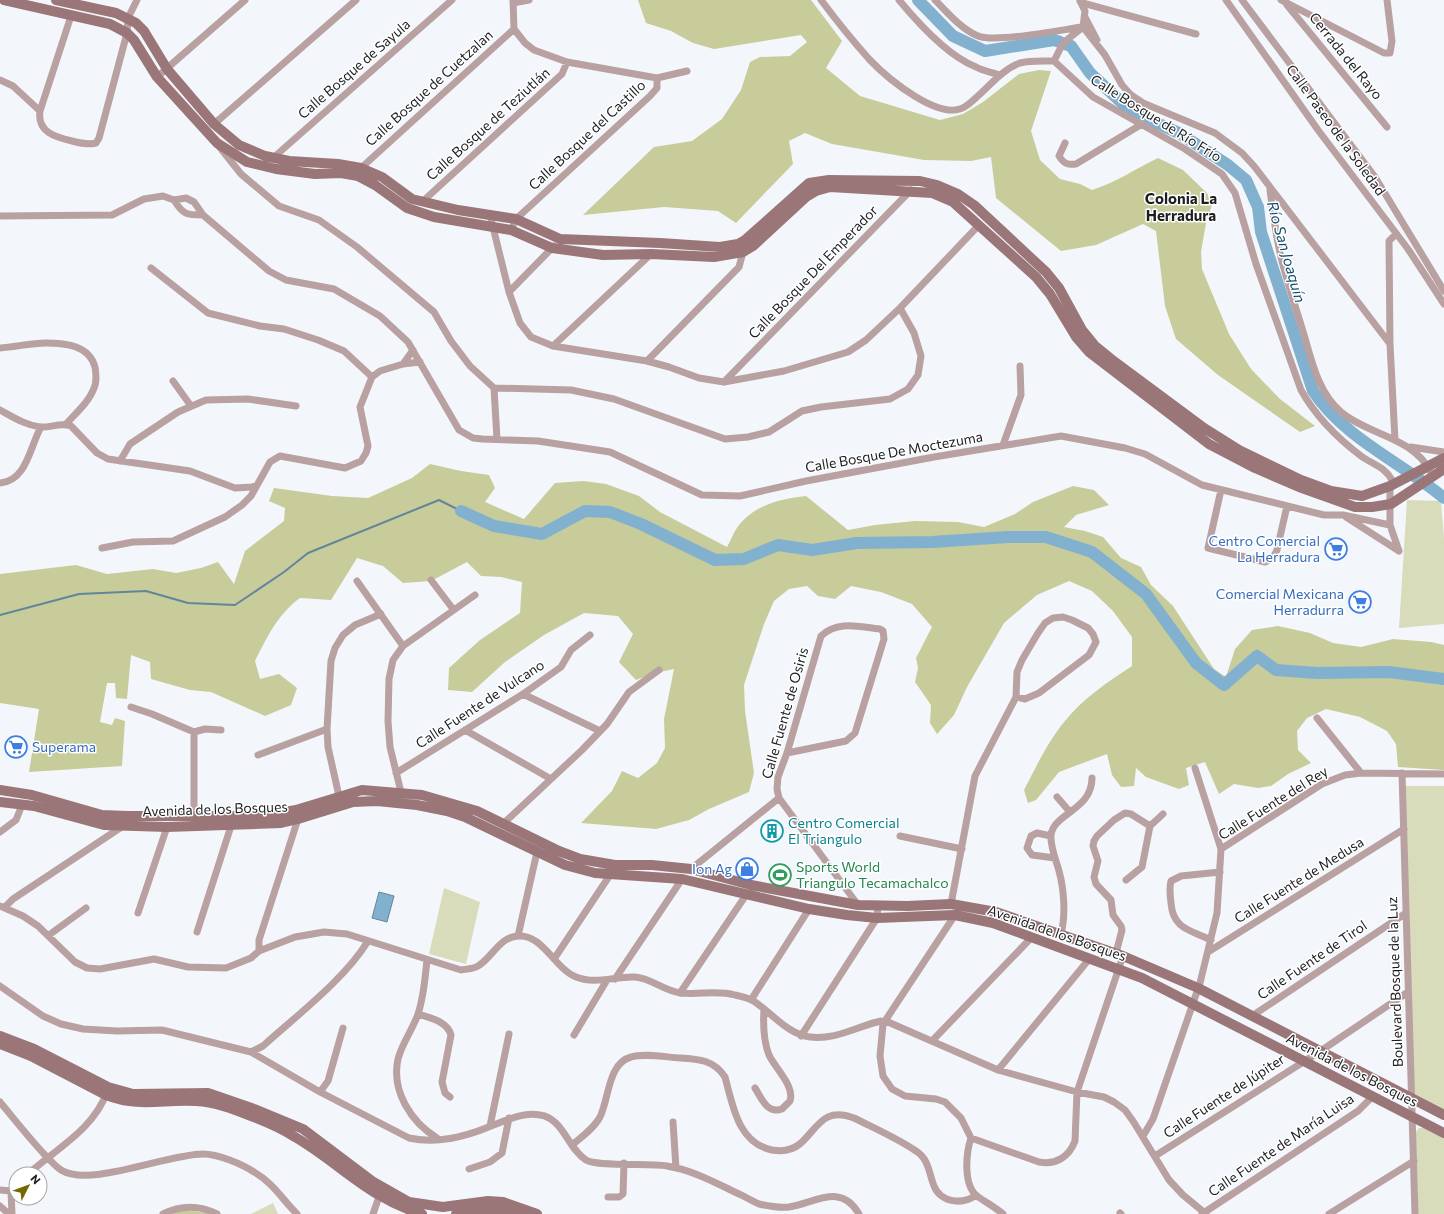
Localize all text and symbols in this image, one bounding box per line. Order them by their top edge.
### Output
street label: Cerrada del Rayo [1306,9,1387,103]
street label: Calle Bosque de Sayula [294,15,413,122]
street label: Calle Bosque de Cuetzalan [361,26,496,149]
street label: Calle Paseo de la Soledad [1283,61,1390,199]
street label: Calle Bosque de Teziutlán [422,64,553,184]
street label: Calle Bosque de Río Frío [1088,70,1225,165]
street label: Calle Bosque del Castillo [525,76,649,193]
district label: Colonia La Herradura [1145,189,1217,224]
water label: Río San Joaquín [1264,199,1310,304]
street label: Calle Bosque Del Emperador [744,201,881,342]
street label: Calle Bosque De Moctezuma [804,427,984,476]
place label: Centro Comercial La Herradura [1209,532,1320,565]
supermarket icon: Centro Comercial La Herradura [1323,536,1349,562]
place label: Comercial Mexicana Herradurra [1216,585,1344,618]
supermarket icon: Comercial Mexicana Herradurra [1347,589,1373,615]
street label: Calle Fuente de Osiris [758,645,811,781]
street label: Calle Fuente de Vulcano [412,656,547,752]
supermarket icon: Superama [3,734,29,760]
place label: Superama [32,738,96,755]
street label: Calle Fuente del Rey [1215,762,1331,843]
street label: Avenida de los Bosques [142,797,288,820]
place label: Centro Comercial El Triangulo [788,814,899,847]
building icon: Centro Comercial El Triangulo [759,818,785,844]
street label: Calle Fuente de Medusa [1231,833,1367,926]
shop icon: Ion Ag [734,856,760,882]
place label: Sports World Triangulo Tecamachalco [796,858,949,891]
place label: Ion Ag [692,860,732,877]
sports icon: Sports World Triangulo Tecamachalco [767,862,793,888]
street label: Boulevard Bosque de la Luz [1383,896,1406,1068]
street label: Avenida de los Bosques [986,901,1129,964]
street label: Calle Fuente de Tirol [1254,917,1370,1003]
street label: Avenida de los Bosques [1284,1029,1421,1110]
street label: Calle Fuente de Júpiter [1160,1050,1288,1141]
street label: Calle Fuente de María Luisa [1205,1089,1357,1200]
north arrow [8,1166,48,1206]
text: N [28,1172,43,1186]

